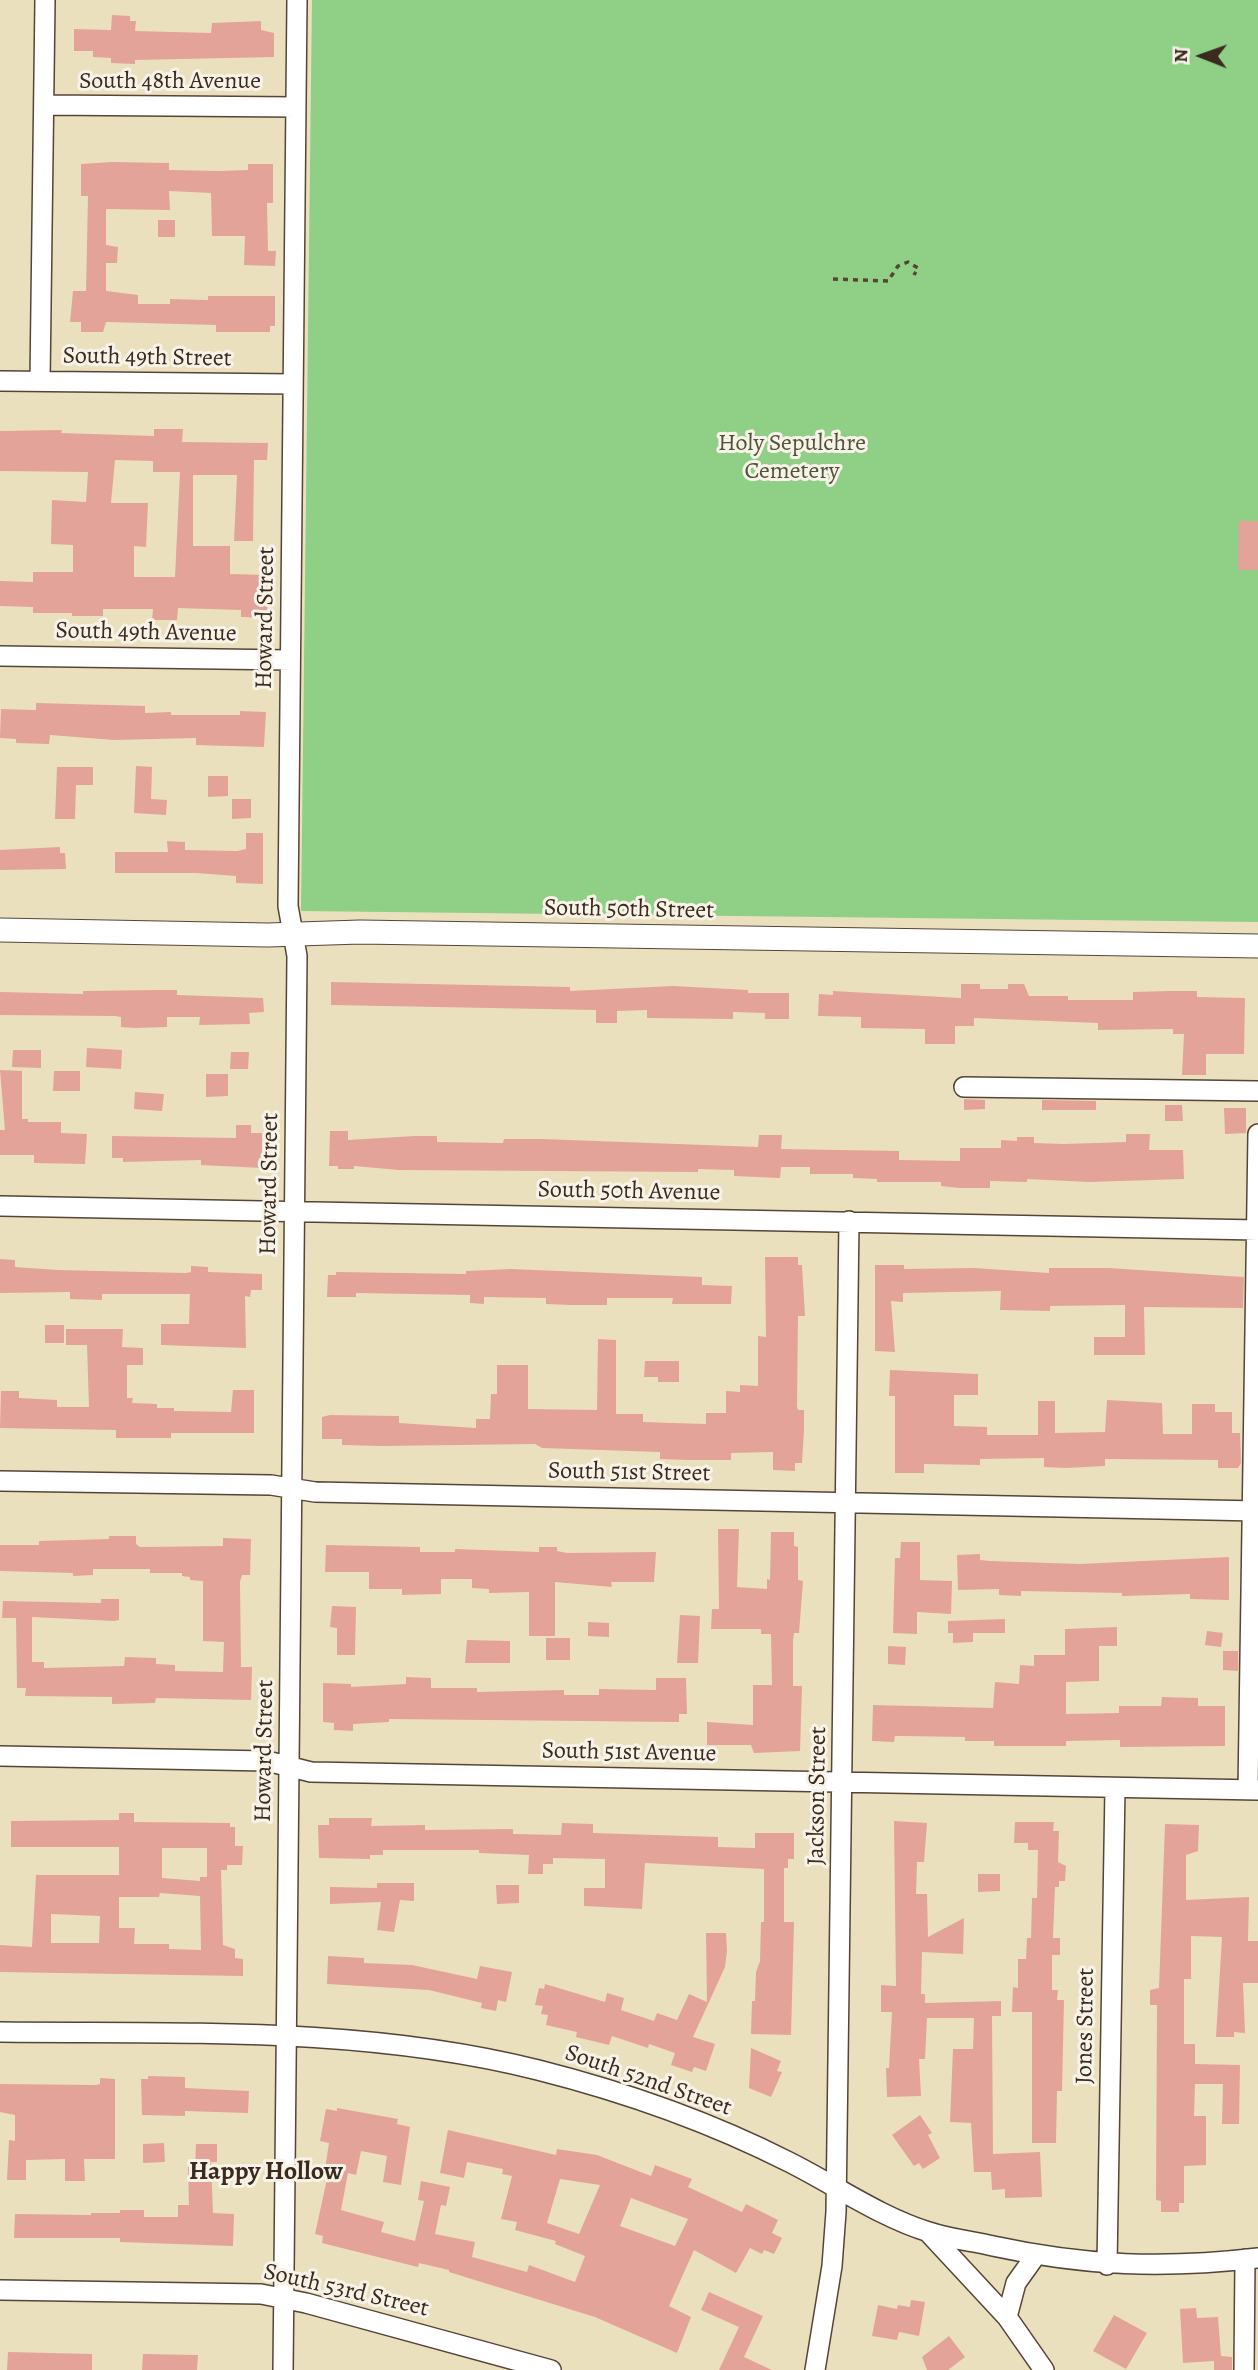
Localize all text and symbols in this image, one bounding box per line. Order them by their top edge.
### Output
north arrow [1167,21,1237,91]
text: N [1168,48,1194,63]
street label: South 48th Avenue [79,68,261,96]
street label: South 49th Street [62,342,232,374]
park label: Holy Sepulchre Cemetery [718,430,866,486]
street label: Howard Street [250,547,282,689]
street label: South 49th Avenue [55,617,237,649]
street label: South 50th Street [544,894,714,926]
street label: Howard Street [254,1113,286,1255]
street label: South 50th Avenue [537,1176,721,1208]
street label: South 51st Street [547,1457,711,1489]
street label: Howard Street [249,1680,281,1822]
street label: Jackson Street [802,1726,834,1866]
street label: South 51st Avenue [541,1737,717,1769]
street label: Jones Street [1071,1968,1101,2084]
street label: South 52nd Street [561,2039,735,2123]
district label: Happy Hollow [189,2157,343,2189]
street label: South 53rd Street [261,2258,431,2324]

